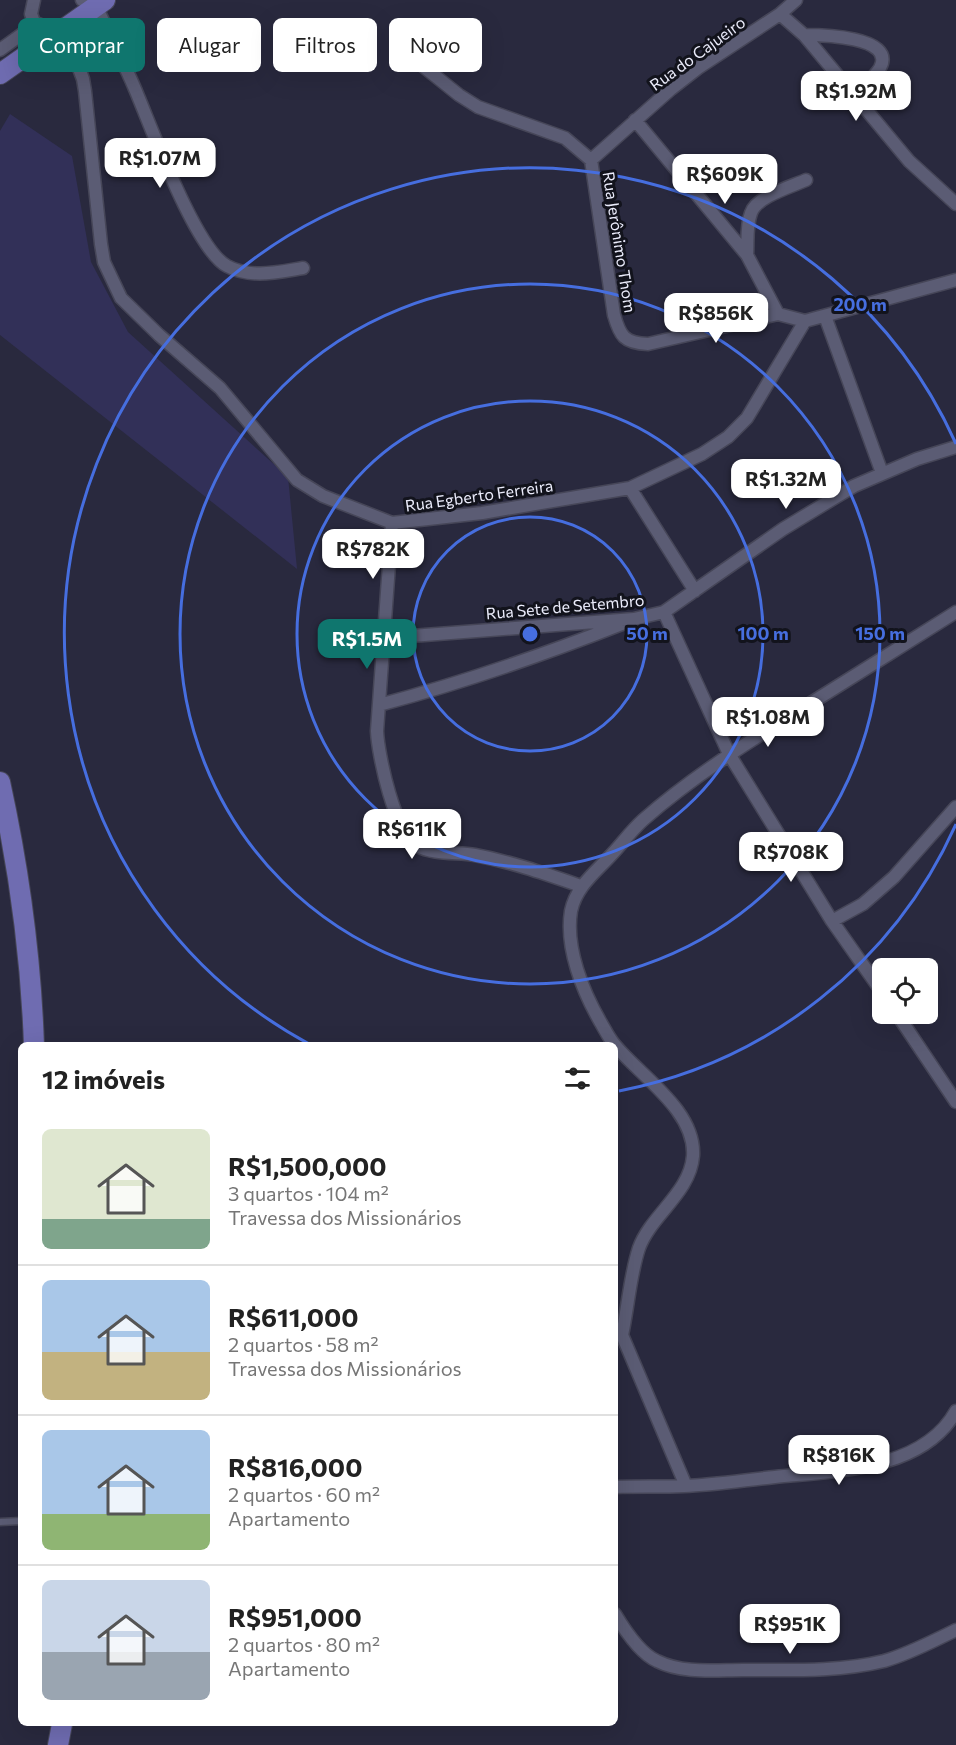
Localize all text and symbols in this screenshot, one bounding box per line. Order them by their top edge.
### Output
street label: Rua do Cajueiro [646,12,748,94]
chip: Comprar [18,18,145,72]
chip: Alugar [157,18,261,72]
chip: Filtros [273,18,377,72]
chip: Novo [389,18,482,72]
pin: R$1.92M [801,71,911,122]
text: R$1.92M [815,78,897,102]
pin: R$1.07M [105,138,215,189]
text: R$1.07M [119,145,201,169]
pin: R$609K [676,154,774,205]
text: R$609K [686,161,764,185]
street label: Rua Jerônimo Thom [599,170,641,314]
pin: R$856K [667,293,765,344]
text: 200 m [833,293,887,315]
text: R$856K [678,300,754,324]
pin: R$1.32M [731,459,841,510]
text: R$1.32M [745,466,827,490]
street label: Rua Egberto Ferreira [404,475,554,515]
pin: R$782K [324,529,422,580]
text: R$782K [336,536,410,560]
street label: Rua Sete de Setembro [485,590,645,622]
pin: R$1.5M [318,619,416,670]
text: 50 m [626,622,668,644]
text: 100 m [737,622,789,644]
text: 150 m [855,622,905,644]
centre of rings [520,624,540,644]
text: R$1.5M [332,626,402,650]
pin: R$1.08M [713,697,823,748]
text: R$1.08M [726,704,810,728]
pin: R$611K [363,809,461,860]
text: R$611K [377,816,447,840]
pin: R$708K [742,832,840,883]
text: R$708K [753,839,829,863]
map controls [872,958,938,1024]
button: locate [872,958,938,1024]
icon: filters [561,1062,594,1095]
text: 12 imóveis [42,1063,165,1094]
text: R$1,500,000 [228,1150,387,1181]
icon: home [90,1153,162,1225]
text: 3 quartos · 104 m² [228,1181,389,1205]
text: Travessa dos Missionários [228,1205,462,1229]
text: R$611,000 [228,1301,358,1332]
icon: home [90,1304,162,1376]
text: 2 quartos · 58 m² [228,1332,378,1356]
text: Travessa dos Missionários [228,1356,462,1380]
pin: R$816K [790,1435,888,1486]
text: R$816K [802,1442,876,1466]
text: R$816,000 [228,1451,362,1482]
icon: home [90,1454,162,1526]
text: 2 quartos · 60 m² [228,1482,380,1506]
text: Apartamento [228,1506,350,1530]
text: R$951,000 [228,1601,362,1632]
icon: home [90,1604,162,1676]
pin: R$951K [741,1604,839,1655]
text: R$951K [754,1611,826,1635]
text: 2 quartos · 80 m² [228,1632,380,1656]
text: Apartamento [228,1656,350,1680]

